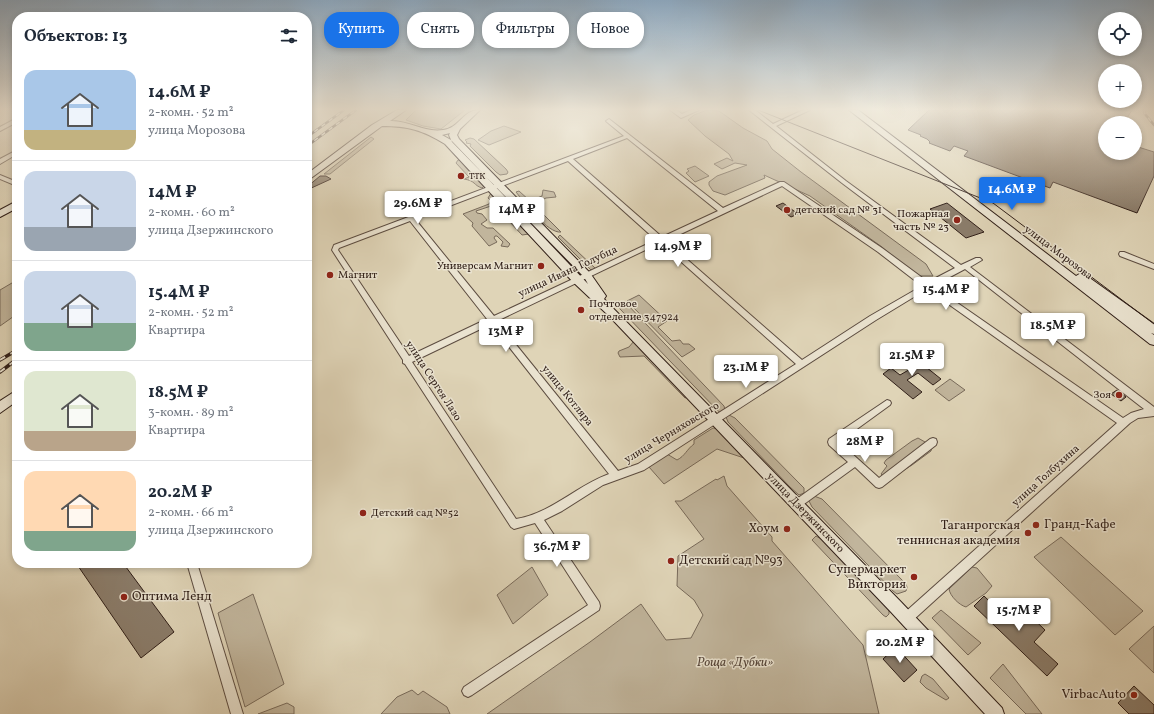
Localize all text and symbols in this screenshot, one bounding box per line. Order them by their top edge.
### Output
chip: Купить [324,12,399,48]
chip: Снять [407,12,474,48]
chip: Фильтры [482,12,569,48]
chip: Новое [577,12,644,48]
map controls [1098,12,1142,160]
button: locate [1098,12,1142,56]
text: Объектов: 13 [24,25,127,48]
icon: filters [278,25,300,47]
button: + [1098,64,1142,108]
text: 14.6M ₽ [148,81,211,104]
icon: home [56,86,104,134]
text: 2-комн. · 52 m² [148,104,234,122]
button: − [1098,116,1142,160]
text: улица Морозова [148,122,246,140]
place label: ТТК [469,170,485,183]
marker: ТТК [456,171,466,181]
pin: 14.6M ₽ [975,177,1049,211]
text: 14M ₽ [148,181,197,204]
text: 14.6M ₽ [988,181,1036,199]
icon: home [56,187,104,235]
pin: 29.6M ₽ [381,191,455,225]
text: 29.6M ₽ [394,195,442,213]
pin: 14M ₽ [489,197,545,231]
text: 14M ₽ [498,201,536,219]
place label: детский сад № 31 [795,203,882,218]
text: 2-комн. · 60 m² [148,204,235,222]
marker: детский сад № 31 [782,205,792,215]
place label: Пожарная часть № 23 [893,207,949,235]
marker: Пожарная часть № 23 [952,215,962,225]
text: улица Дзержинского [148,222,273,240]
street label: улица Морозова [1021,222,1096,284]
pin: 14.9M ₽ [641,234,715,268]
text: 14.9M ₽ [654,238,702,256]
street label: улица Ивана Голубца [516,242,620,302]
place label: Универсам Магнит [437,259,533,274]
marker: Универсам Магнит [536,261,546,271]
place label: Магнит [338,268,378,283]
marker: Магнит [325,270,335,280]
pin: 15.4M ₽ [909,277,983,311]
text: 15.4M ₽ [148,281,210,304]
text: 15.4M ₽ [922,281,970,299]
icon: home [56,287,104,335]
place label: Почтовое отделение 347924 [589,297,680,325]
text: 2-комн. · 52 m² [148,304,234,322]
marker: Почтовое отделение 347924 [576,305,586,315]
pin: 18.5M ₽ [1016,313,1090,347]
text: 18.5M ₽ [1030,317,1076,335]
pin: 13M ₽ [478,319,534,353]
text: Квартира [148,322,205,340]
text: 13M ₽ [488,323,524,341]
street label: улица Сергея Лазо [401,338,465,424]
pin: 21.5M ₽ [875,343,949,377]
text: 21.5M ₽ [889,347,935,365]
pin: 23.1M ₽ [709,355,783,389]
text: 23.1M ₽ [723,359,769,377]
street label: улица Котляра [538,362,597,430]
text: 18.5M ₽ [148,381,208,404]
icon: home [56,387,104,435]
place label: Зоя [1093,388,1111,403]
marker: Зоя [1114,390,1124,400]
street label: улица Черняховского [622,399,722,467]
text: 3-комн. · 89 m² [148,404,233,422]
text: Квартира [148,422,205,440]
pin: 28M ₽ [837,429,893,463]
text: 28M ₽ [846,433,884,451]
street label: улица Толбухина [1009,441,1083,510]
street label: улица Дзержинского [763,470,847,556]
text: 20.2M ₽ [148,481,212,504]
icon: home [56,487,104,535]
text: 2-комн. · 66 m² [148,504,234,522]
place label: Детский сад №52 [371,506,459,521]
marker: Детский сад №52 [358,508,368,518]
place label: Гранд-Кафе [1044,516,1116,534]
place label: Таганрогская теннисная академия [897,517,1020,550]
place label: Хоум [749,520,779,538]
marker: Гранд-Кафе [1031,520,1041,530]
text: улица Дзержинского [148,522,273,540]
marker: Хоум [782,524,792,534]
marker: Таганрогская теннисная академия [1023,528,1033,538]
pin: 36.7M ₽ [520,534,594,568]
text: 36.7M ₽ [533,538,581,556]
place label: Детский сад №93 [679,552,783,570]
marker: Детский сад №93 [666,556,676,566]
place label: Супермаркет Виктория [828,561,906,594]
marker: Супермаркет Виктория [909,572,919,582]
place label: Оптима Ленд [132,588,212,606]
marker: Оптима Ленд [119,592,129,602]
pin: 15.7M ₽ [982,598,1056,632]
text: 15.7M ₽ [996,602,1042,620]
pin: 20.2M ₽ [863,630,937,664]
text: 20.2M ₽ [875,634,925,652]
park label: Роща «Дубки» [697,654,773,672]
place label: VirbacAuto [1061,686,1126,704]
marker: VirbacAuto [1129,690,1139,700]

